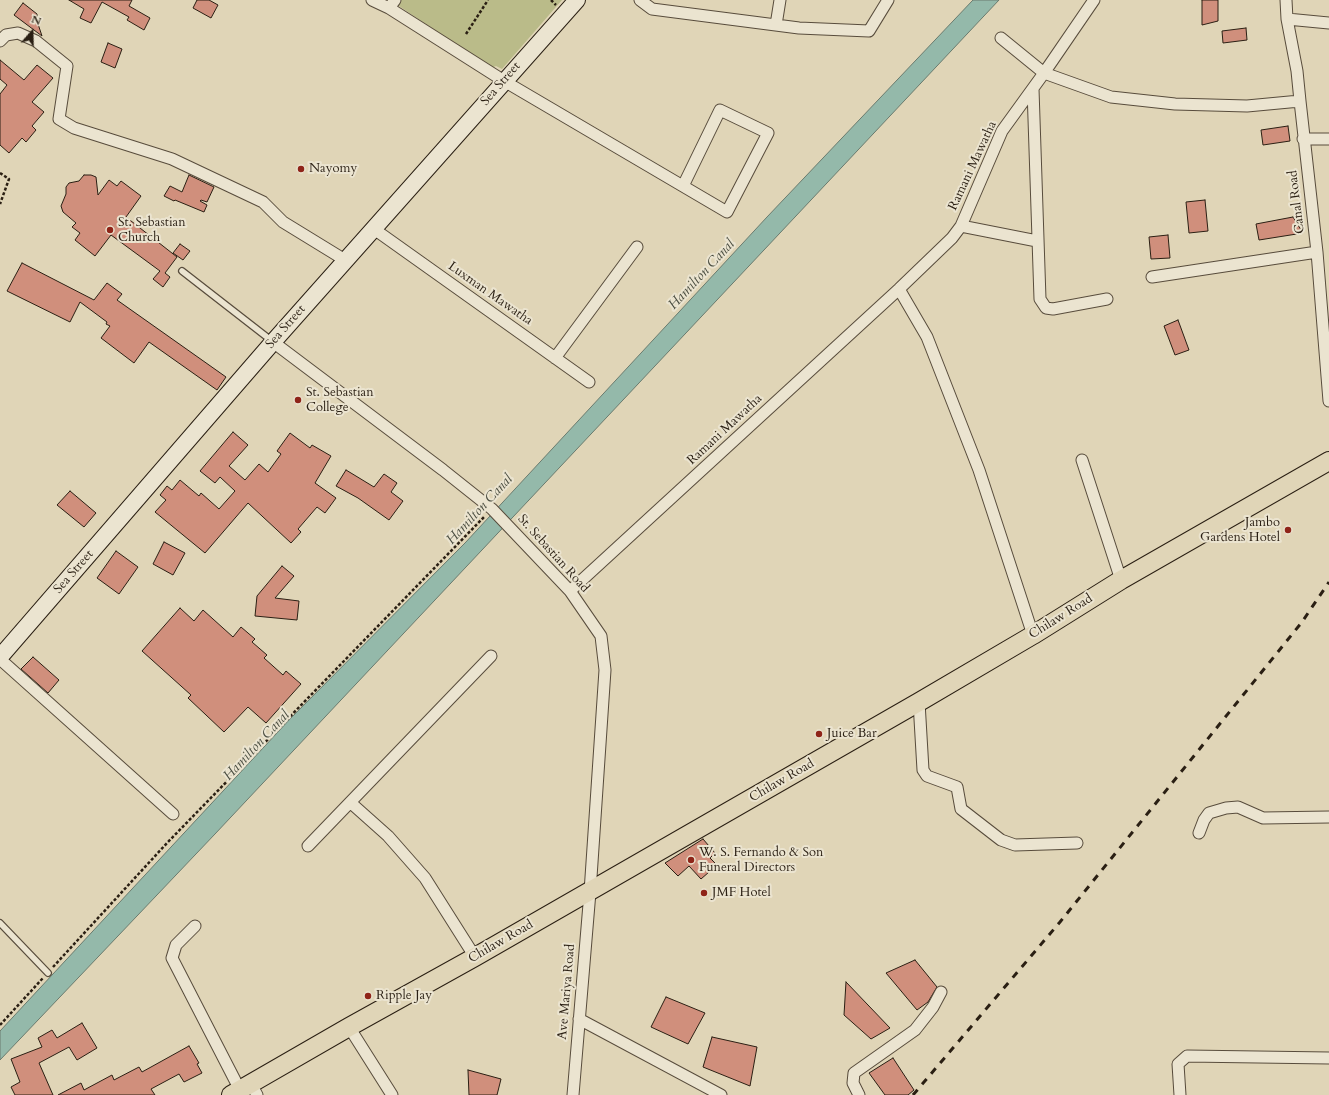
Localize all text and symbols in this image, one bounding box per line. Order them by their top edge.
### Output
north arrow [12,12,52,52]
text: N [29,12,43,29]
street label: Sea Street [478,59,524,109]
street label: Ramani Mawatha [946,119,1000,213]
place label: Nayomy [309,161,357,177]
marker: Nayomy [296,164,306,174]
street label: Canal Road [1285,169,1309,235]
place label: St. Sebastian Church [118,215,186,246]
marker: St. Sebastian Church [105,225,115,235]
water label: Hamilton Canal [665,236,739,314]
street label: Luxman Mawatha [445,259,535,329]
street label: Sea Street [263,302,309,352]
place label: St. Sebastian College [306,385,374,416]
street label: Ramani Mawatha [684,391,766,469]
marker: St. Sebastian College [293,395,303,405]
water label: Hamilton Canal [443,471,517,549]
street label: St. Sebastian Road [514,512,592,596]
place label: Jambo Gardens Hotel [1200,515,1280,546]
marker: Jambo Gardens Hotel [1283,525,1293,535]
street label: Sea Street [51,547,97,597]
street label: Chilaw Road [1026,591,1096,643]
water label: Hamilton Canal [220,707,294,785]
place label: Juice Bar [827,726,877,742]
marker: Juice Bar [814,729,824,739]
street label: Chilaw Road [747,756,817,806]
place label: W. S. Fernando & Son Funeral Directors [699,845,823,876]
marker: W. S. Fernando & Son Funeral Directors [686,855,696,865]
place label: JMF Hotel [712,885,771,901]
marker: JMF Hotel [699,888,709,898]
street label: Chilaw Road [466,917,536,967]
street label: Ave Mariya Road [555,943,579,1041]
place label: Ripple Jay [376,988,432,1004]
marker: Ripple Jay [363,991,373,1001]

